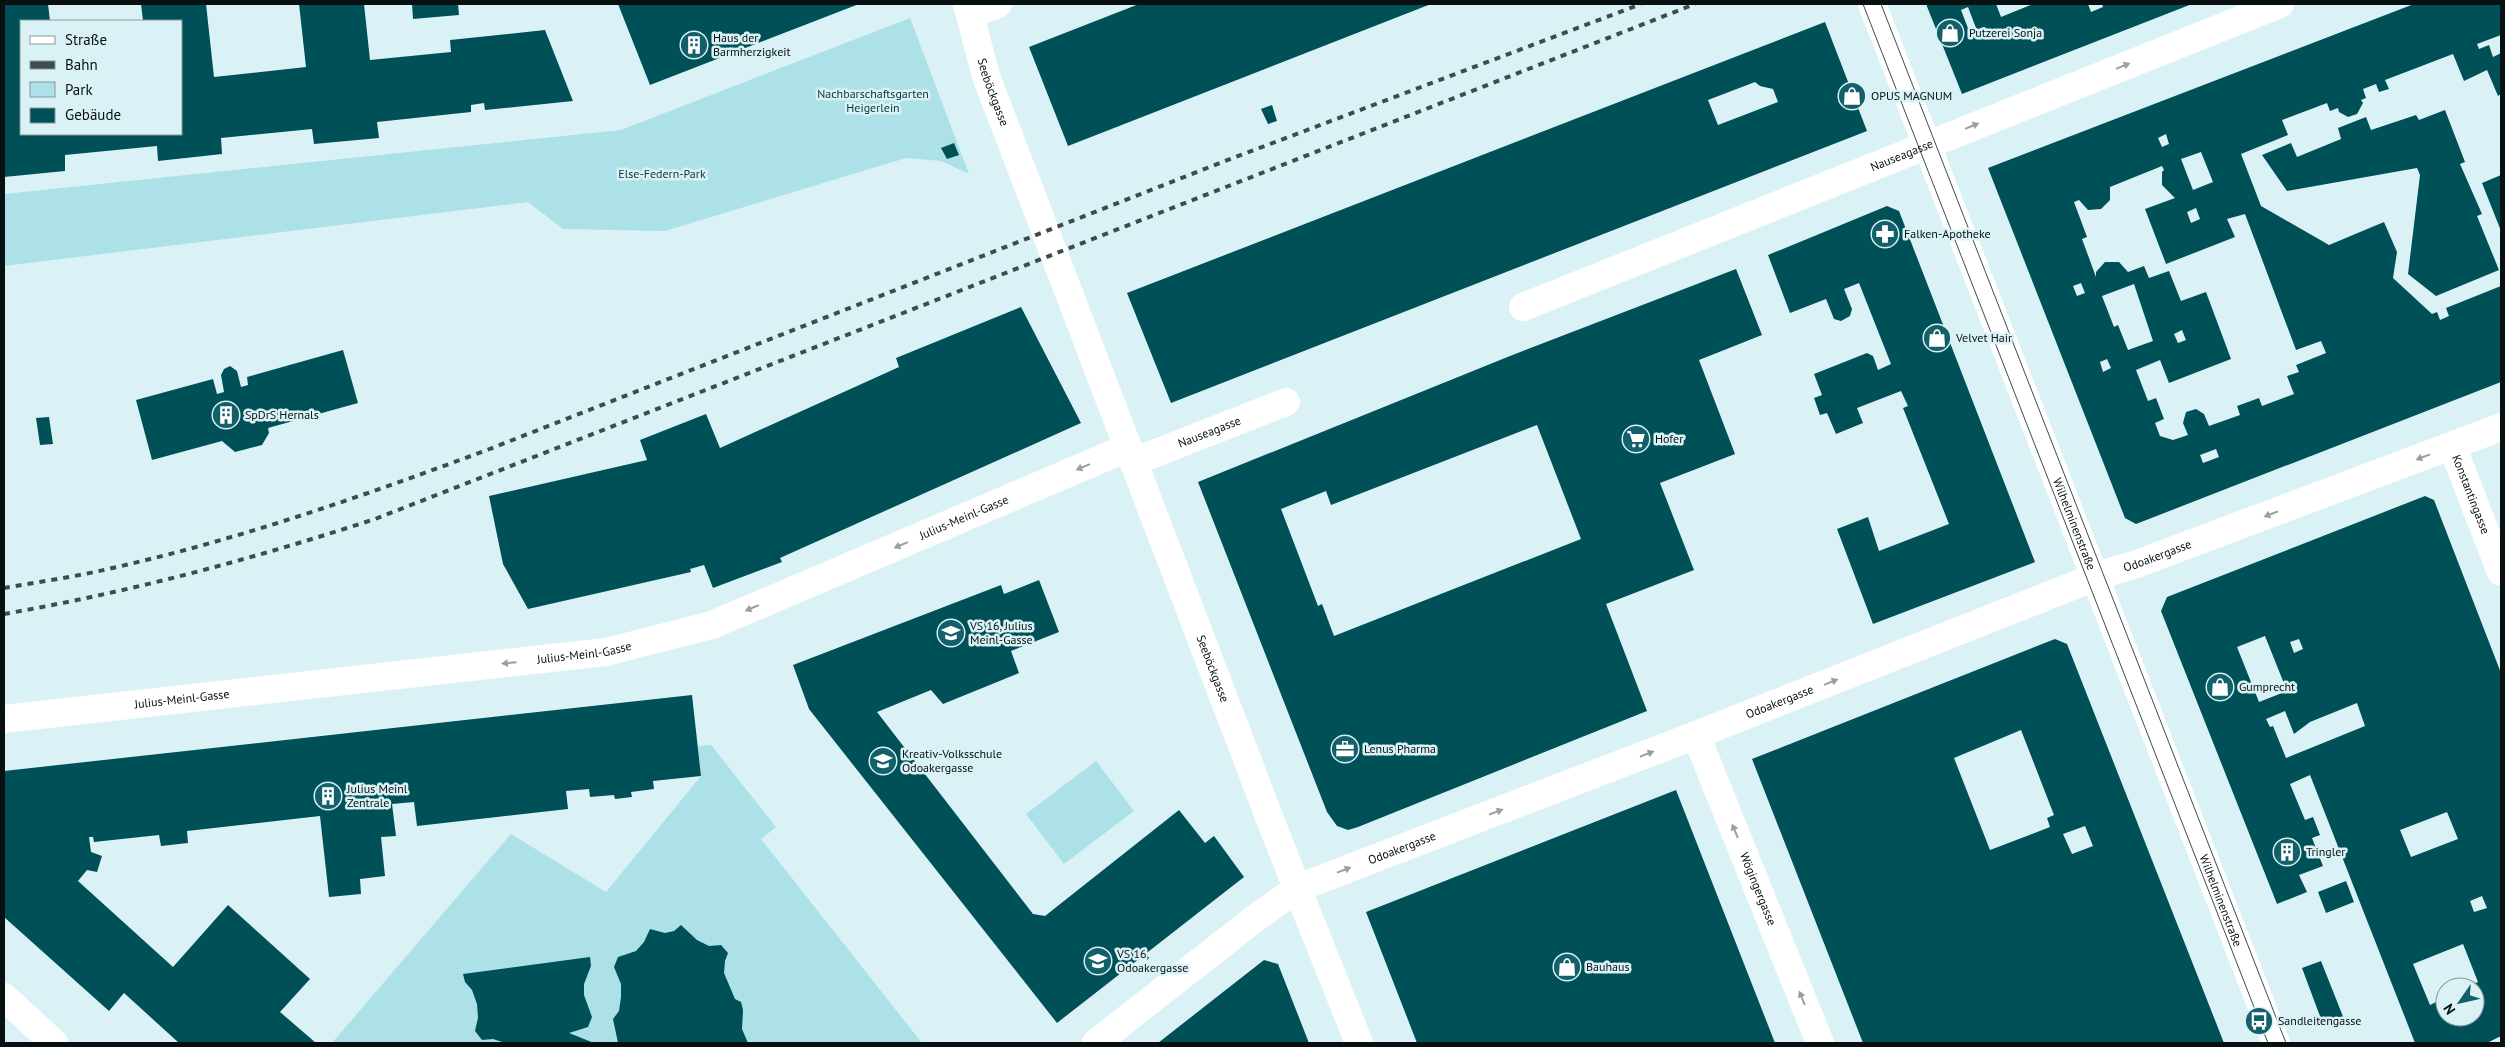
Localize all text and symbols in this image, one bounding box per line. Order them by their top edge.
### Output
shop icon: Putzerei Sonja [1935,18,1965,48]
legend [20,20,182,135]
place label: Putzerei Sonja [1969,25,2042,40]
text: Straße [65,30,107,49]
building icon: Haus der Barmherzigkeit [679,30,709,60]
place label: Haus der Barmherzigkeit [713,30,791,59]
text: Bahn [65,55,98,74]
street label: Seeböckgasse [975,57,1012,128]
one-way arrow [2116,62,2131,70]
text: Park [65,80,93,99]
shop icon: OPUS MAGNUM [1837,81,1867,111]
park label: Nachbarschaftsgarten Heigerlein [817,86,929,115]
place label: OPUS MAGNUM [1871,88,1952,103]
text: Gebäude [65,105,121,124]
one-way arrow [1965,122,1980,130]
street label: Nauseagasse [1868,136,1935,174]
park label: Else-Federn-Park [618,166,706,181]
pharmacy icon: Falken-Apotheke [1870,219,1900,249]
place label: Falken-Apotheke [1904,226,1991,241]
shop icon: Velvet Hair [1922,323,1952,353]
place label: Velvet Hair [1955,330,2012,345]
building icon: SpDrS Hernals [211,400,241,430]
place label: SpDrS Hernals [245,407,319,422]
street label: Nauseagasse [1176,413,1243,451]
supermarket icon: Hofer [1621,424,1651,454]
place label: Hofer [1655,431,1683,446]
street label: Konstantingasse [2449,452,2494,536]
one-way arrow [2415,453,2430,461]
one-way arrow [1075,463,1090,471]
street label: Wilhelminenstraße [2050,476,2099,572]
street label: Julius-Meinl-Gasse [916,491,1011,543]
one-way arrow [2263,510,2278,518]
street label: Odoakergasse [2121,536,2193,575]
one-way arrow [894,541,908,549]
one-way arrow [745,605,759,613]
school or university icon: VS 16, Julius Meinl-Gasse [936,618,966,648]
place label: VS 16, Julius Meinl-Gasse [969,618,1033,647]
street label: Seeböckgasse [1193,633,1233,704]
street label: Julius-Meinl-Gasse [535,638,633,667]
one-way arrow [501,659,517,667]
shop icon: Gumprecht [2205,672,2235,702]
one-way arrow [1824,678,1839,686]
place label: Gumprecht [2239,679,2295,694]
street label: Odoakergasse [1743,681,1815,722]
street label: Julius-Meinl-Gasse [133,686,230,712]
office icon: Lenus Pharma [1330,734,1360,764]
place label: Lenus Pharma [1364,741,1436,756]
school or university icon: Kreativ-Volksschule Odoakergasse [868,746,898,776]
place label: Kreativ-Volksschule Odoakergasse [902,746,1002,775]
one-way arrow [1640,750,1655,758]
building icon: Julius Meinl Zentrale [313,781,343,811]
place label: Julius Meinl Zentrale [346,781,408,810]
one-way arrow [1488,808,1503,815]
one-way arrow [1731,823,1739,838]
street label: Odoakergasse [1366,828,1438,867]
building icon: Tringler [2272,837,2302,867]
place label: Tringler [2306,844,2345,859]
street label: Wögingergasse [1737,850,1780,928]
street label: Wilhelminenstraße [2196,852,2246,949]
one-way arrow [1337,866,1351,874]
school or university icon: VS 16, Odoakergasse [1083,946,1113,976]
place label: VS 16, Odoakergasse [1116,946,1188,975]
shop icon: Bauhaus [1552,952,1582,982]
place label: Bauhaus [1586,959,1629,974]
north arrow [2435,977,2485,1027]
one-way arrow [1798,990,1806,1005]
text: N [2439,1000,2459,1018]
bus stop icon: Sandleitengasse [2244,1006,2274,1036]
place label: Sandleitengasse [2278,1013,2361,1028]

